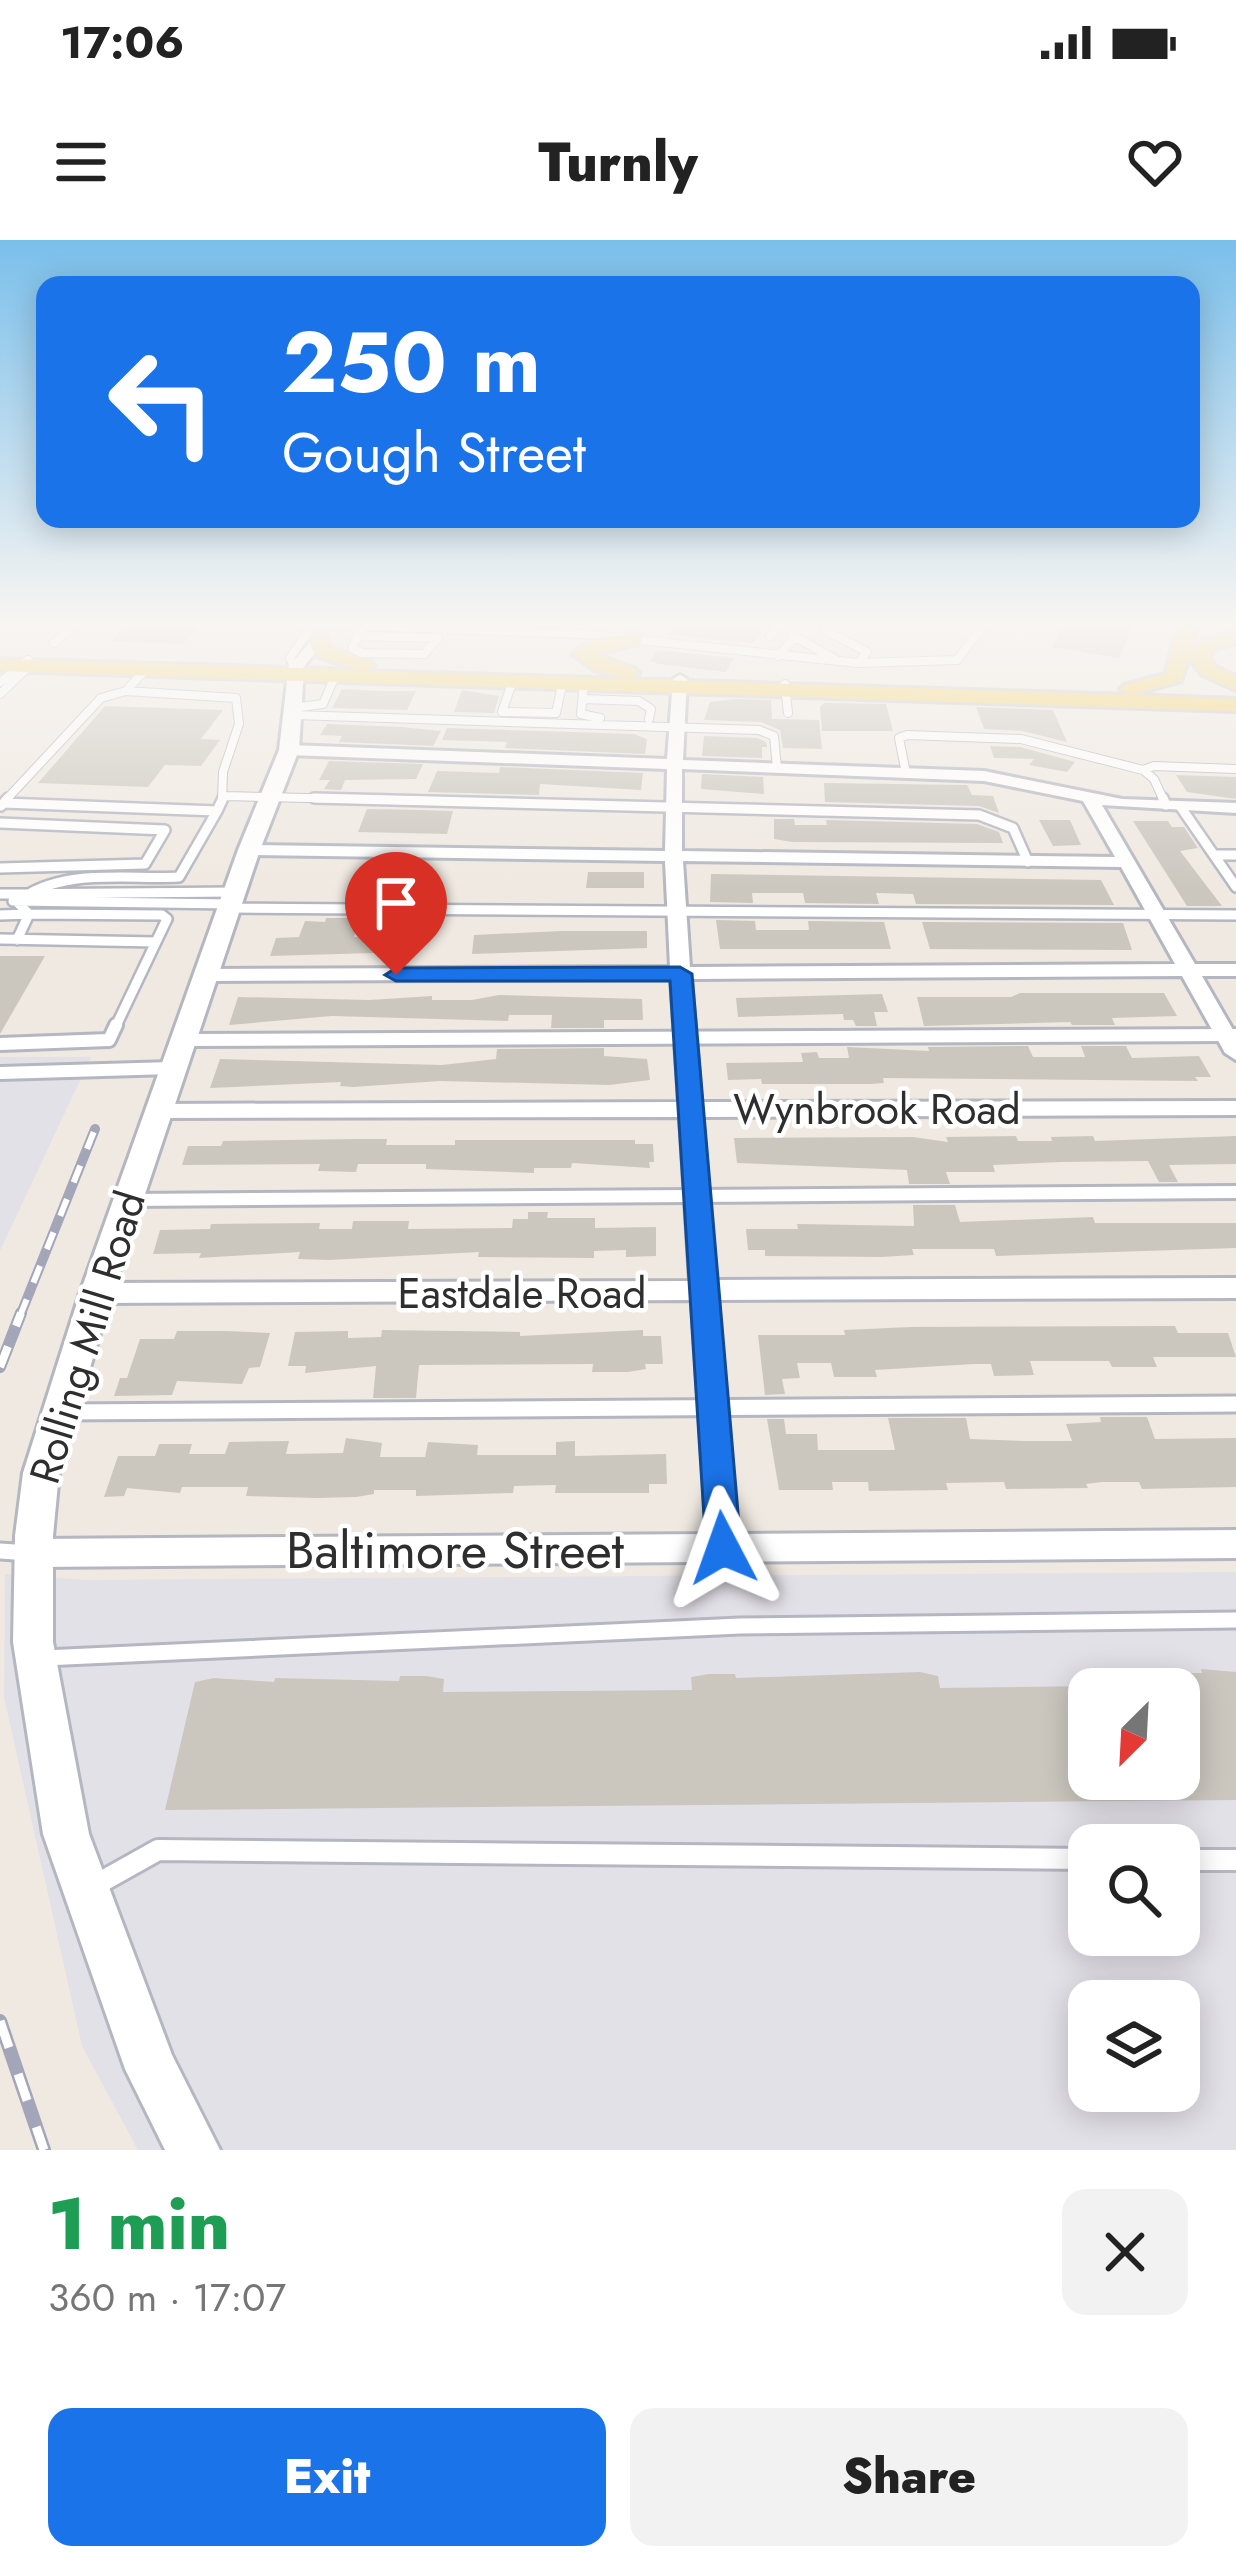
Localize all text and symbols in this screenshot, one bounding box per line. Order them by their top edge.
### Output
text: 17:06 [60,10,184,75]
text: Turnly [538,123,698,201]
icon: menu [48,129,114,195]
icon: heart [1122,129,1188,195]
text: 250 m [282,302,541,424]
icon: left [84,324,240,480]
text: Gough Street [282,414,586,492]
pin [345,852,447,975]
icon: arrive [363,870,429,936]
street label: Wynbrook Road [733,1079,1021,1140]
street label: Rolling Mill Road [14,1183,161,1491]
street label: Eastdale Road [398,1263,646,1324]
position arrow [660,1485,786,1611]
street label: Baltimore Street [286,1513,624,1587]
north arrow [1068,1668,1200,1800]
map controls [1068,1668,1200,2112]
button: search [1068,1824,1200,1956]
button: layers [1068,1980,1200,2112]
text: 1 min [48,2172,230,2276]
button: close [1062,2189,1188,2315]
text: 360 m · 17:07 [48,2269,286,2326]
button: Exit [48,2408,606,2546]
button: Share [630,2408,1188,2546]

